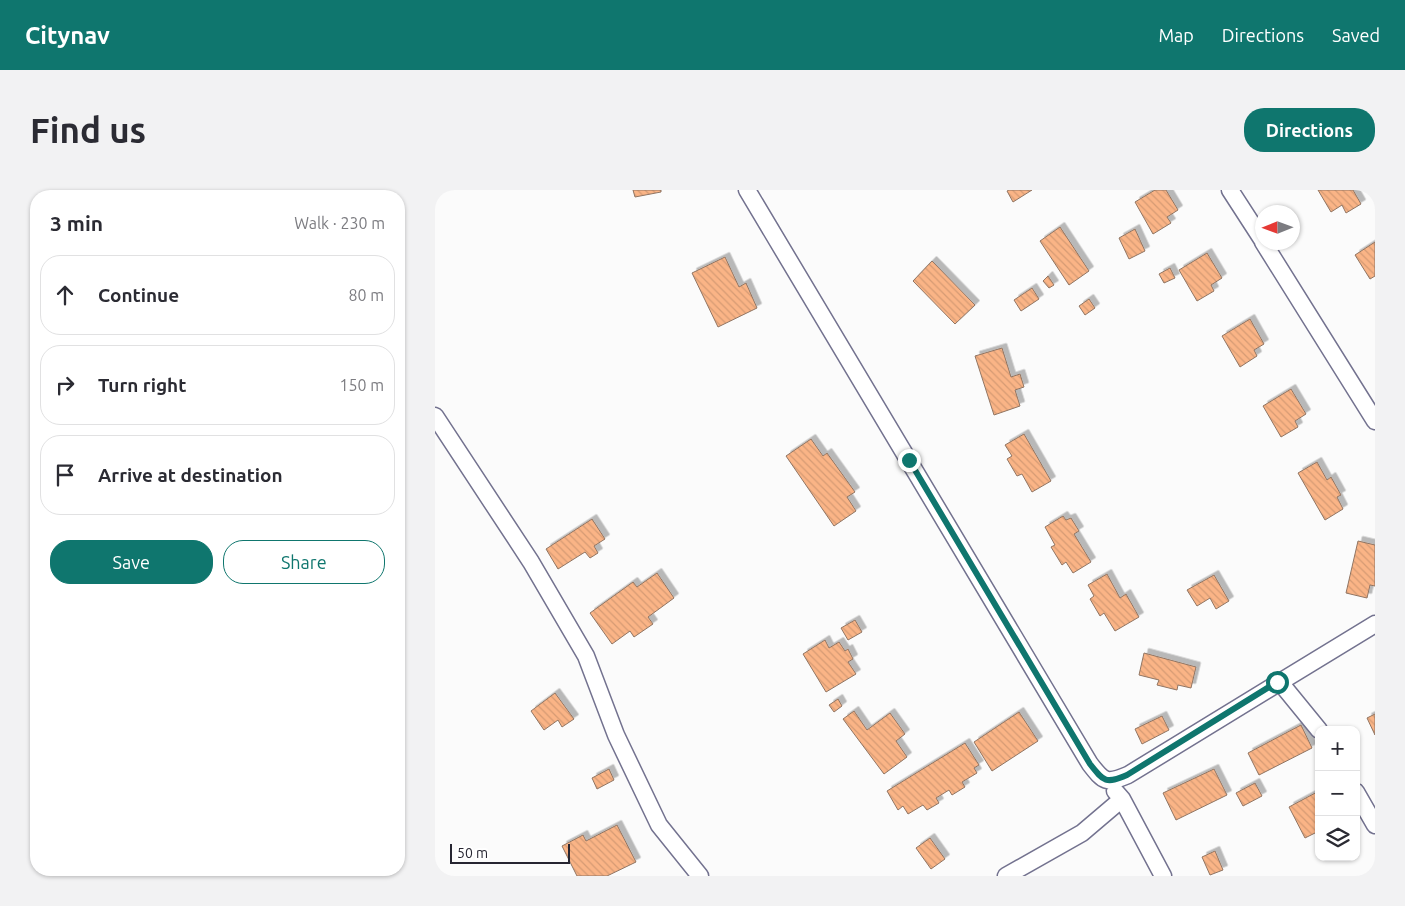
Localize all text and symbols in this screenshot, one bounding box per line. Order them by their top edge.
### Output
text: Citynav [25,22,110,49]
text: Map [1158,25,1194,45]
text: Directions [1222,25,1304,45]
text: Saved [1332,25,1380,45]
button: Directions [1244,108,1375,152]
text: Find us [30,110,146,150]
north arrow [1255,205,1300,250]
text: 3 min [50,211,103,235]
text: Walk · 230 m [294,214,385,232]
icon: ahead [51,281,79,309]
text: Continue [98,284,179,306]
text: 80 m [348,286,384,304]
icon: right [51,371,79,399]
text: Turn right [98,374,186,396]
text: 150 m [339,376,384,394]
route end [898,449,921,472]
icon: arrive [51,461,79,489]
text: Arrive at destination [98,464,283,486]
button: Save [50,540,213,584]
button: Share [223,540,385,584]
route start [1266,671,1289,694]
map controls [1315,726,1360,861]
button: + [1315,726,1360,771]
button: − [1315,771,1360,816]
button: layers [1315,816,1360,861]
scale bar [450,841,570,864]
text: 50 m [457,845,488,861]

